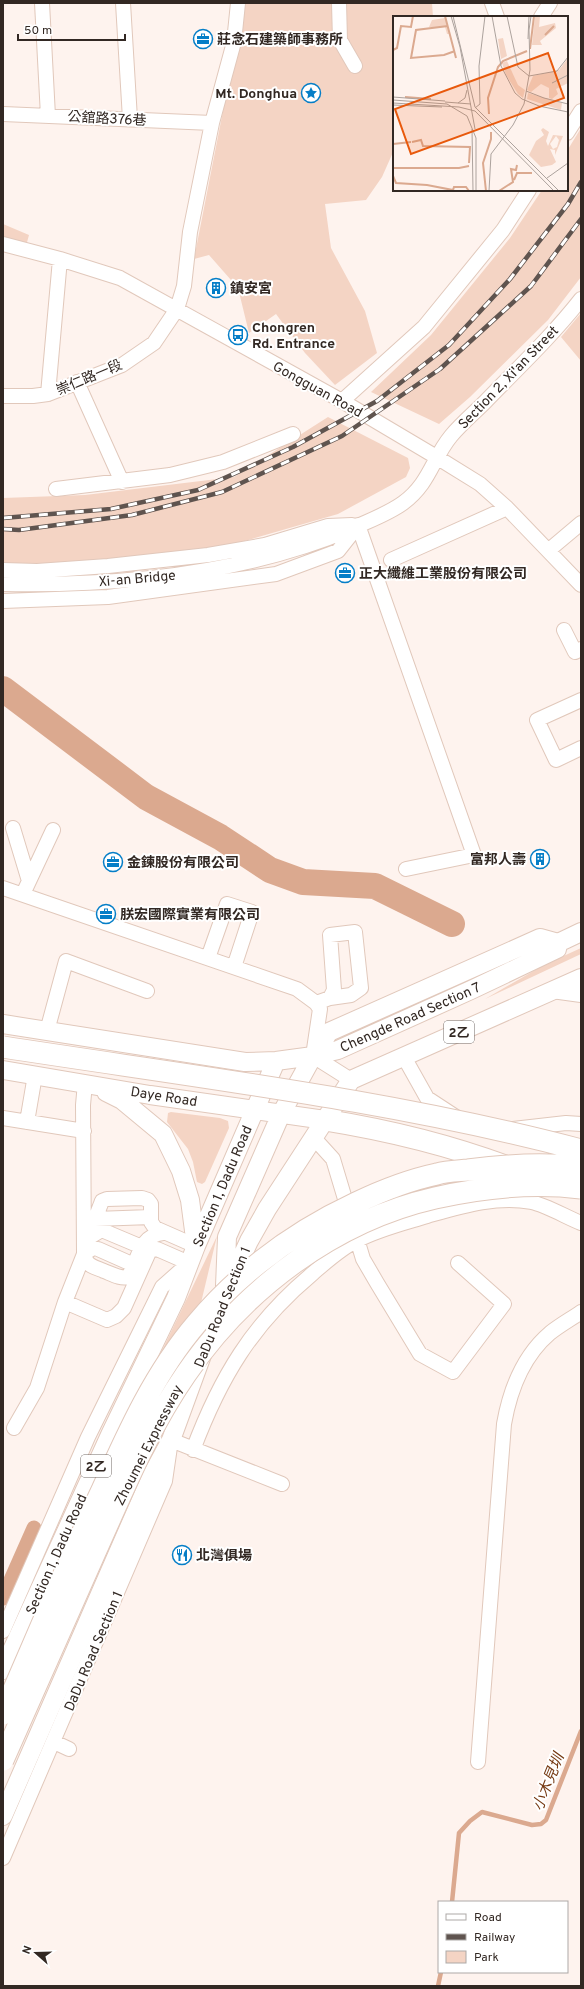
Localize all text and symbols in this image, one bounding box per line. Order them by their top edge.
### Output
scale bar [18,16,125,42]
inset map [393,16,568,191]
text: 50 m [24,23,52,39]
office icon: 莊念石建築師事務所 [192,28,214,50]
place label: 莊念石建築師事務所 [217,31,343,49]
place icon: Mt. Donghua [300,82,322,104]
place label: Mt. Donghua [215,86,297,103]
street label: 公舘路376巷 [67,109,147,130]
building icon: 鎮安宮 [205,277,227,299]
place label: 鎮安宮 [230,280,272,298]
place label: Chongren Rd. Entrance [252,320,335,353]
street label: Section 2, Xi'an Street [455,323,563,433]
bus stop icon: Chongren Rd. Entrance [227,324,249,346]
street label: 崇仁路一段 [54,357,125,400]
street label: Gongguan Road [269,359,365,422]
office icon: 正大纖維工業股份有限公司 [334,562,356,584]
place label: 正大纖維工業股份有限公司 [359,565,527,583]
street label: Xi-an Bridge [98,568,176,591]
building icon: 富邦人壽 [529,848,551,870]
office icon: 金鍊股份有限公司 [102,851,124,873]
place label: 富邦人壽 [470,851,526,869]
place label: 金鍊股份有限公司 [127,854,239,872]
office icon: 朕宏國際實業有限公司 [95,903,117,925]
place label: 朕宏國際實業有限公司 [120,906,260,924]
street label: Chengde Road Section 7 [338,980,484,1057]
road number: 2乙 [444,1021,474,1043]
street label: Daye Road [129,1084,198,1111]
street label: Section 1, Dadu Road [190,1123,257,1250]
street label: DaDu Road Section 1 [191,1245,255,1370]
street label: Zhoumei Expressway [112,1383,187,1509]
road number: 2乙 [81,1455,111,1477]
street label: Section 1, Dadu Road [23,1492,92,1618]
restaurant icon: 北灣俱場 [171,1544,193,1566]
place label: 北灣俱場 [196,1548,252,1565]
street label: DaDu Road Section 1 [61,1589,127,1714]
water label: 小木見圳 [529,1749,570,1814]
legend [438,1901,568,1973]
text: Road [474,1910,502,1926]
text: Railway [474,1930,515,1946]
north arrow [16,1933,56,1973]
text: N [20,1944,35,1956]
text: Park [474,1950,499,1966]

